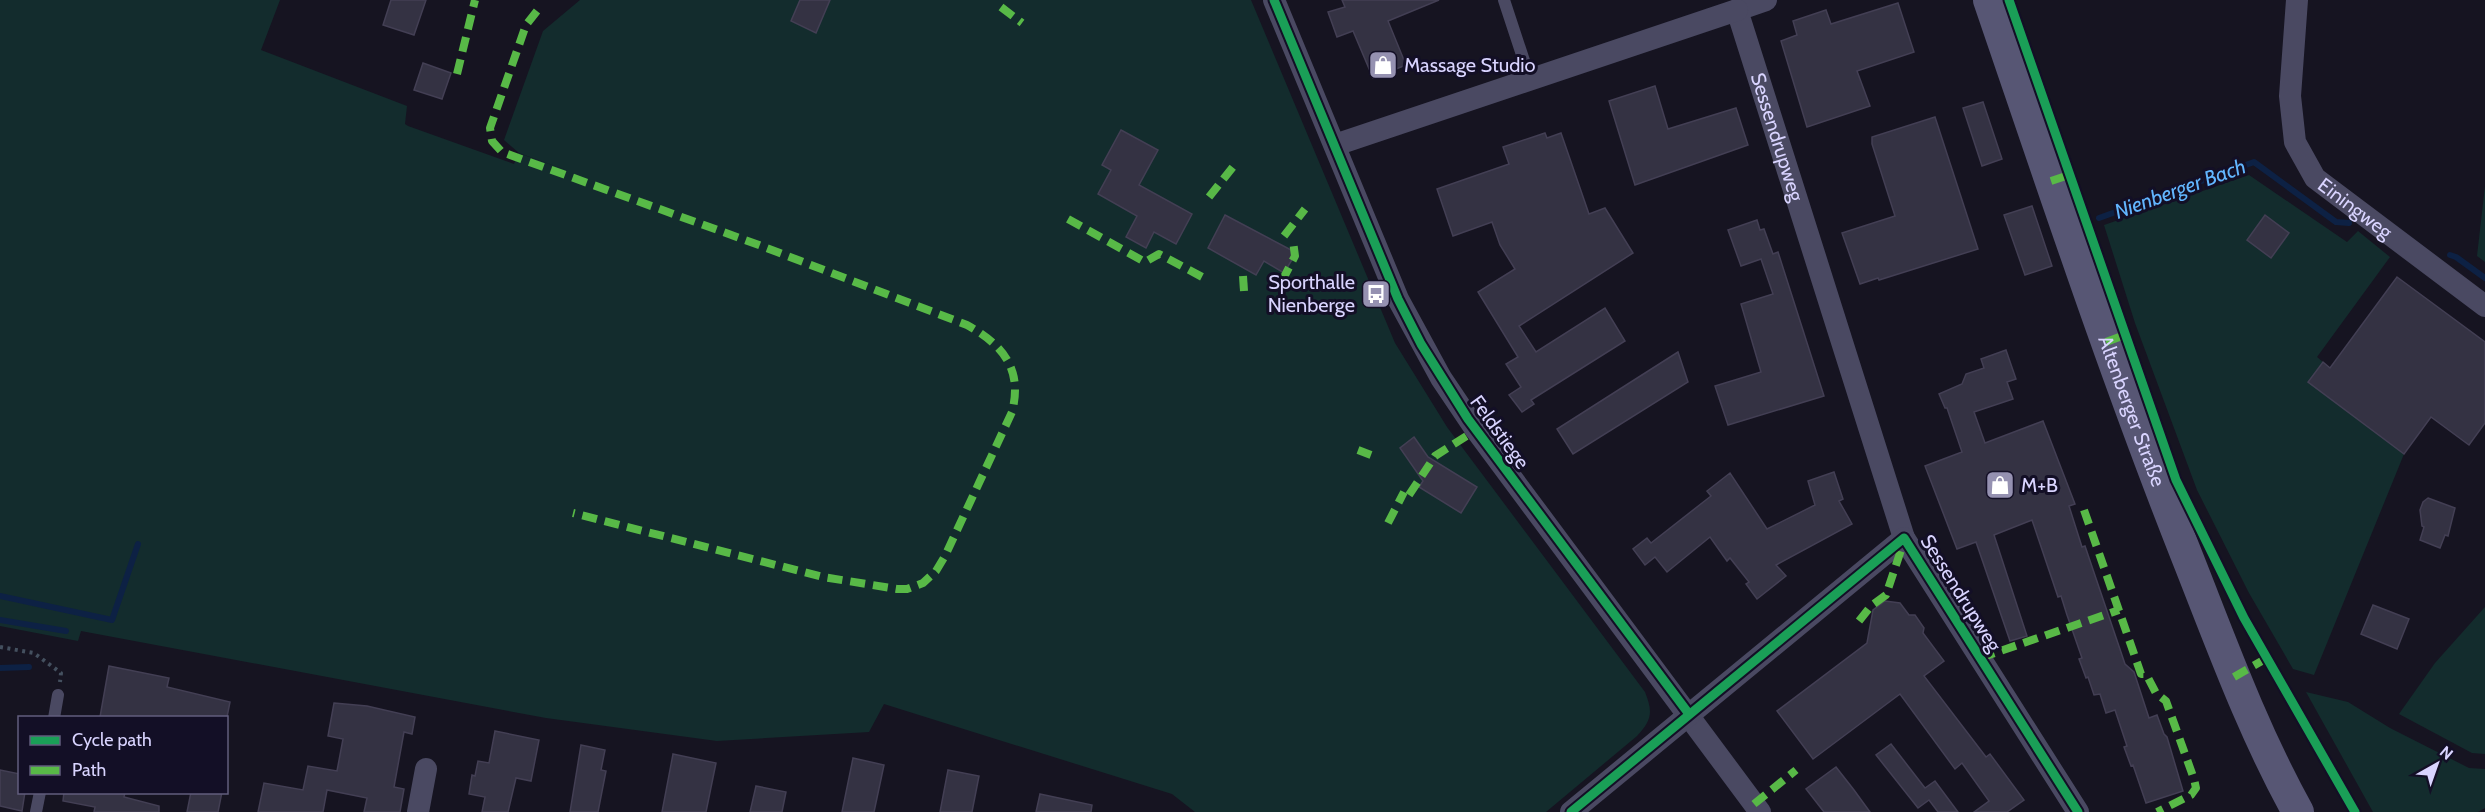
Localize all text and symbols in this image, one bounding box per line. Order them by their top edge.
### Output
shop icon: Massage Studio [1367,49,1399,81]
place label: Massage Studio [1404,53,1536,77]
street label: Sessendrupweg [1746,70,1809,205]
water label: Nienberger Bach [2111,153,2249,224]
street label: Einingweg [2313,173,2398,245]
place label: Sporthalle Nienberge [1268,270,1355,317]
bus stop icon: Sporthalle Nienberge [1360,278,1392,310]
street label: Altenberger Straße [2093,332,2171,490]
street label: Feldstiege [1465,390,1535,474]
shop icon: M+B [1984,469,2016,501]
place label: M+B [2021,473,2058,497]
street label: Sessendrupweg [1915,530,2007,657]
legend [18,716,228,794]
text: Cycle path [72,729,152,751]
north arrow [2407,734,2467,794]
text: N [2436,742,2457,764]
text: Path [72,759,106,781]

